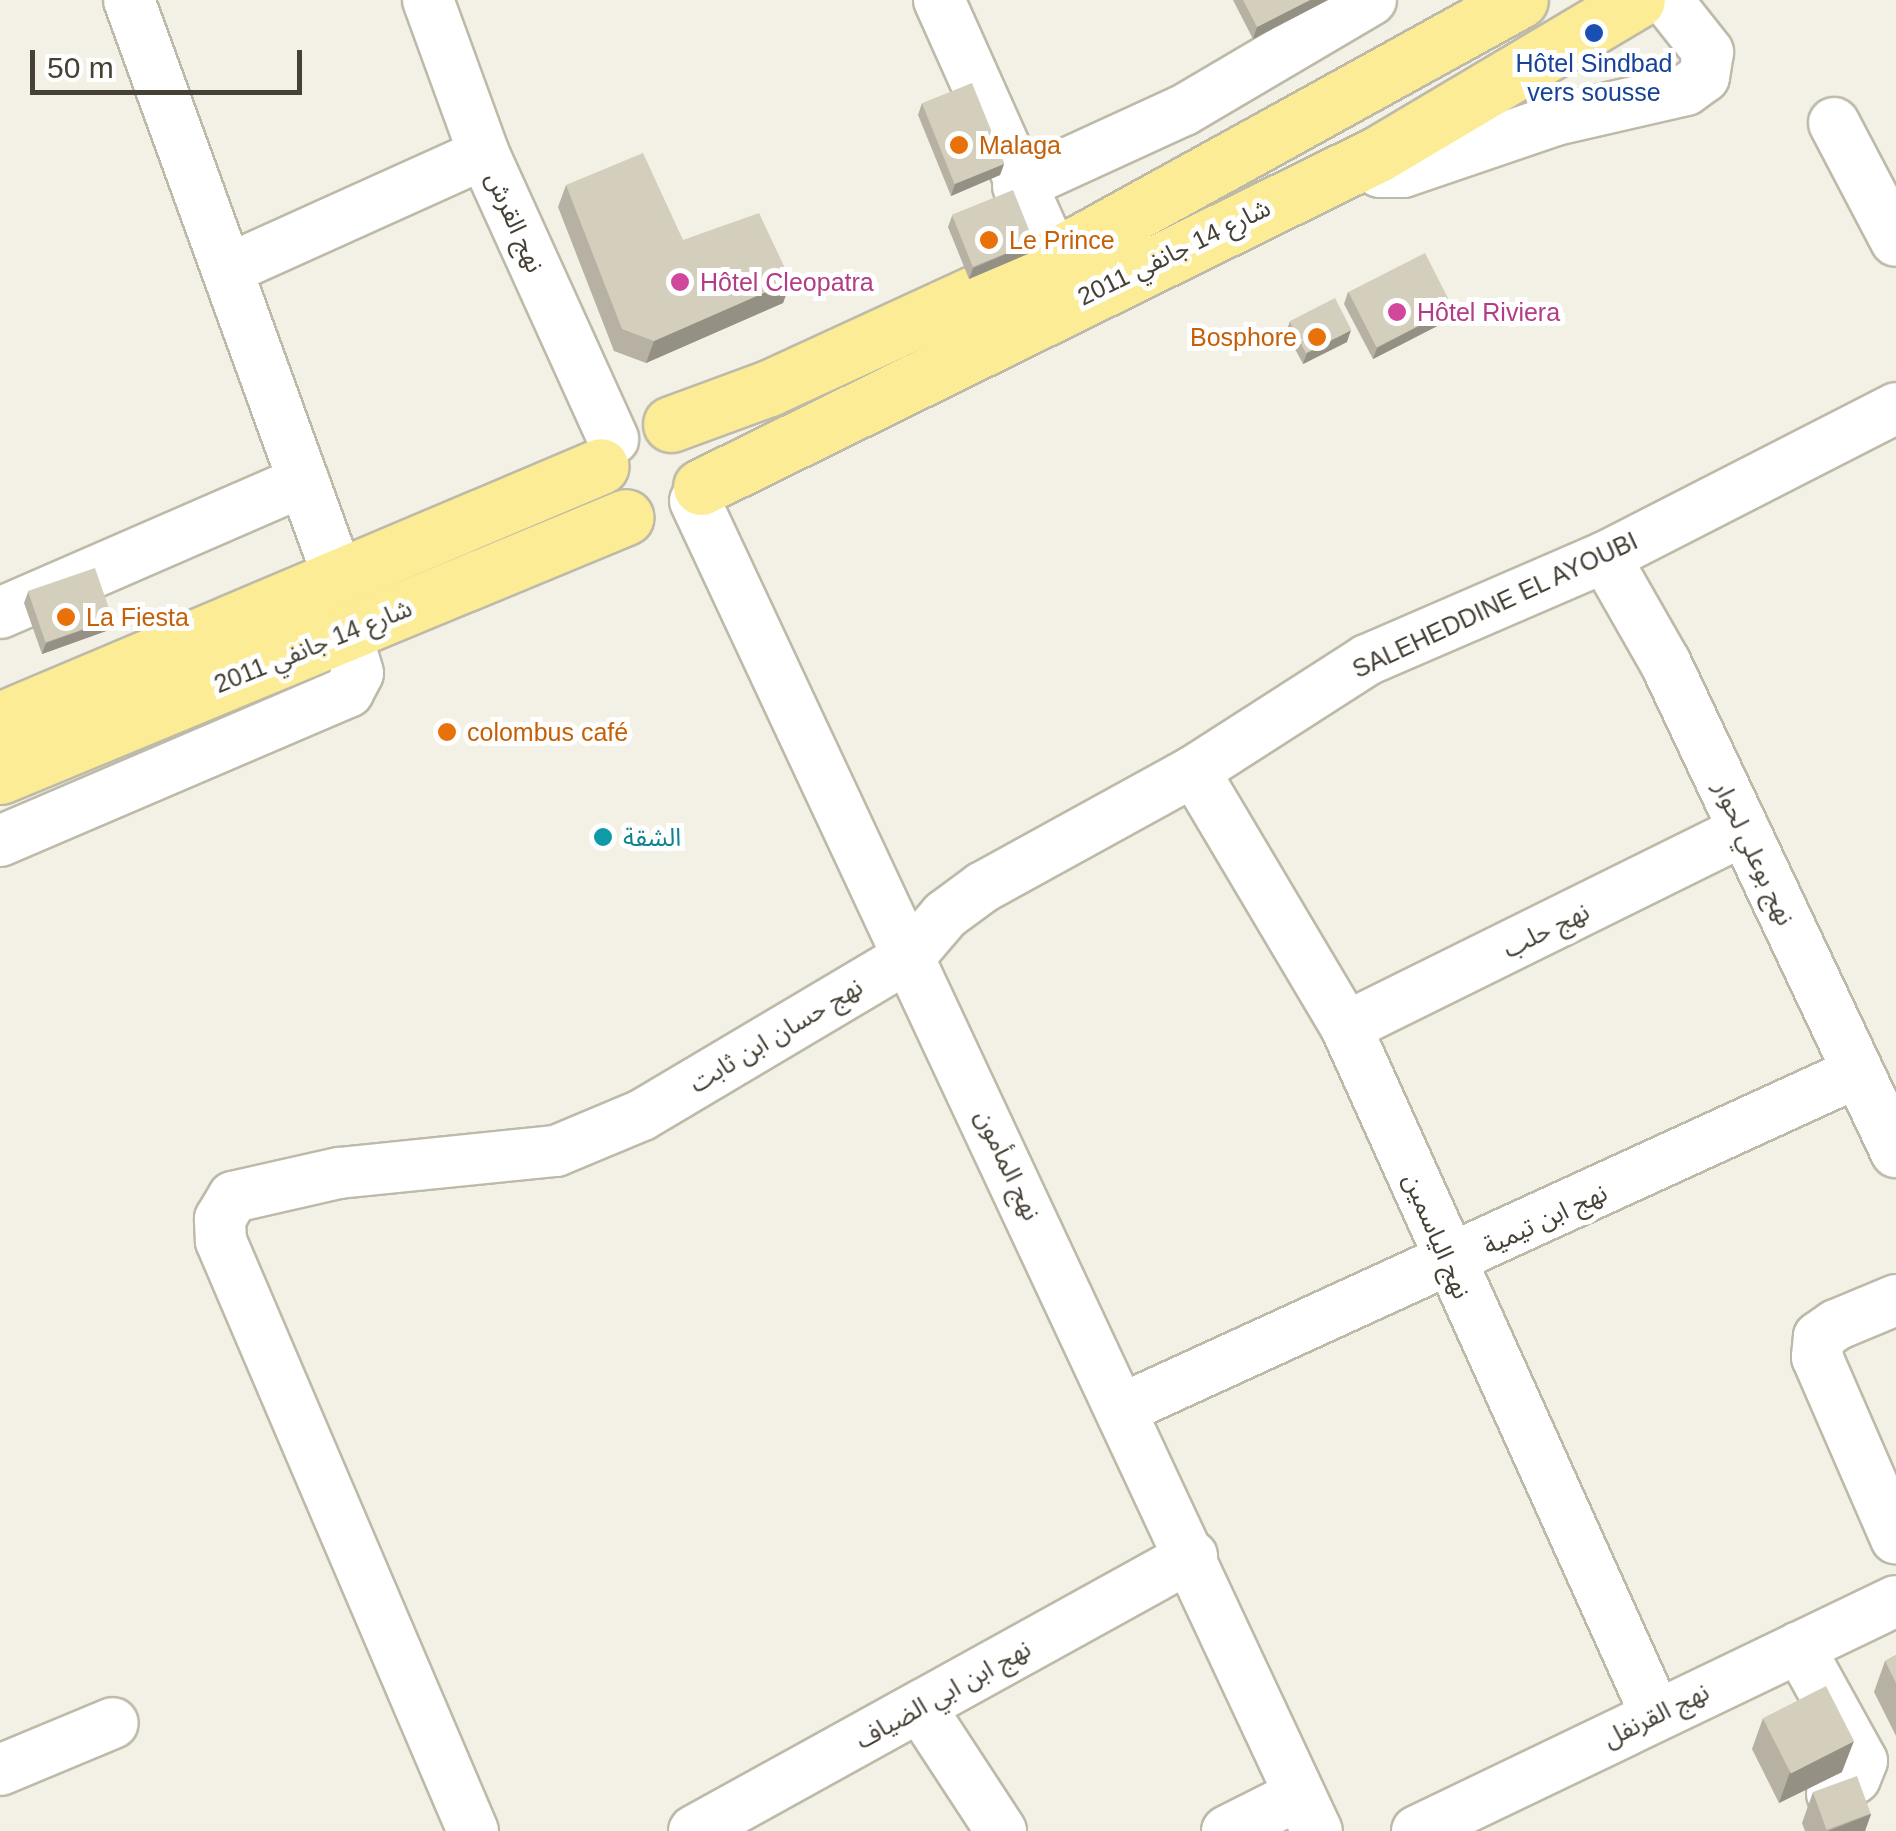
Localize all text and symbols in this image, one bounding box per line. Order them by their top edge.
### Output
marker: Hôtel Sindbad vers sousse [1583,22,1605,44]
scale bar [35,30,308,92]
place label: Hôtel Sindbad vers sousse [1515,49,1673,108]
text: 50 m [47,51,114,84]
place label: Malaga [979,130,1061,160]
marker: Malaga [948,134,970,156]
street label: نهج القرش [480,167,550,277]
street label: شارع 14 جانفي 2011 [1073,192,1275,312]
place label: Le Prince [1009,225,1115,255]
marker: Le Prince [978,229,1000,251]
place label: Hôtel Cleopatra [700,267,874,297]
marker: Hôtel Cleopatra [669,271,691,293]
place label: Hôtel Riviera [1417,297,1560,327]
marker: Hôtel Riviera [1386,301,1408,323]
place label: Bosphore [1190,322,1297,352]
marker: Bosphore [1306,326,1328,348]
street label: SALEHEDDINE EL AYOUBI [1347,525,1643,685]
street label: شارع 14 جانفي 2011 [210,593,416,699]
place label: La Fiesta [86,602,189,632]
marker: La Fiesta [55,606,77,628]
place label: colombus café [467,717,628,747]
marker: colombus café [436,721,458,743]
street label: نهج بوعلي لحوار [1707,776,1801,930]
place label: الشقة [623,822,681,852]
marker: الشقة [592,826,614,848]
street label: نهج حلب [1498,896,1594,964]
street label: نهج حسان ابن ثابت [684,972,868,1098]
street label: نهج المأمون [969,1105,1047,1225]
street label: نهج الياسمين [1397,1169,1477,1303]
street label: نهج ابن تيمية [1478,1177,1612,1261]
street label: نهج ابن ابي الضياف [850,1633,1036,1755]
street label: نهج القرنفل [1598,1677,1714,1753]

